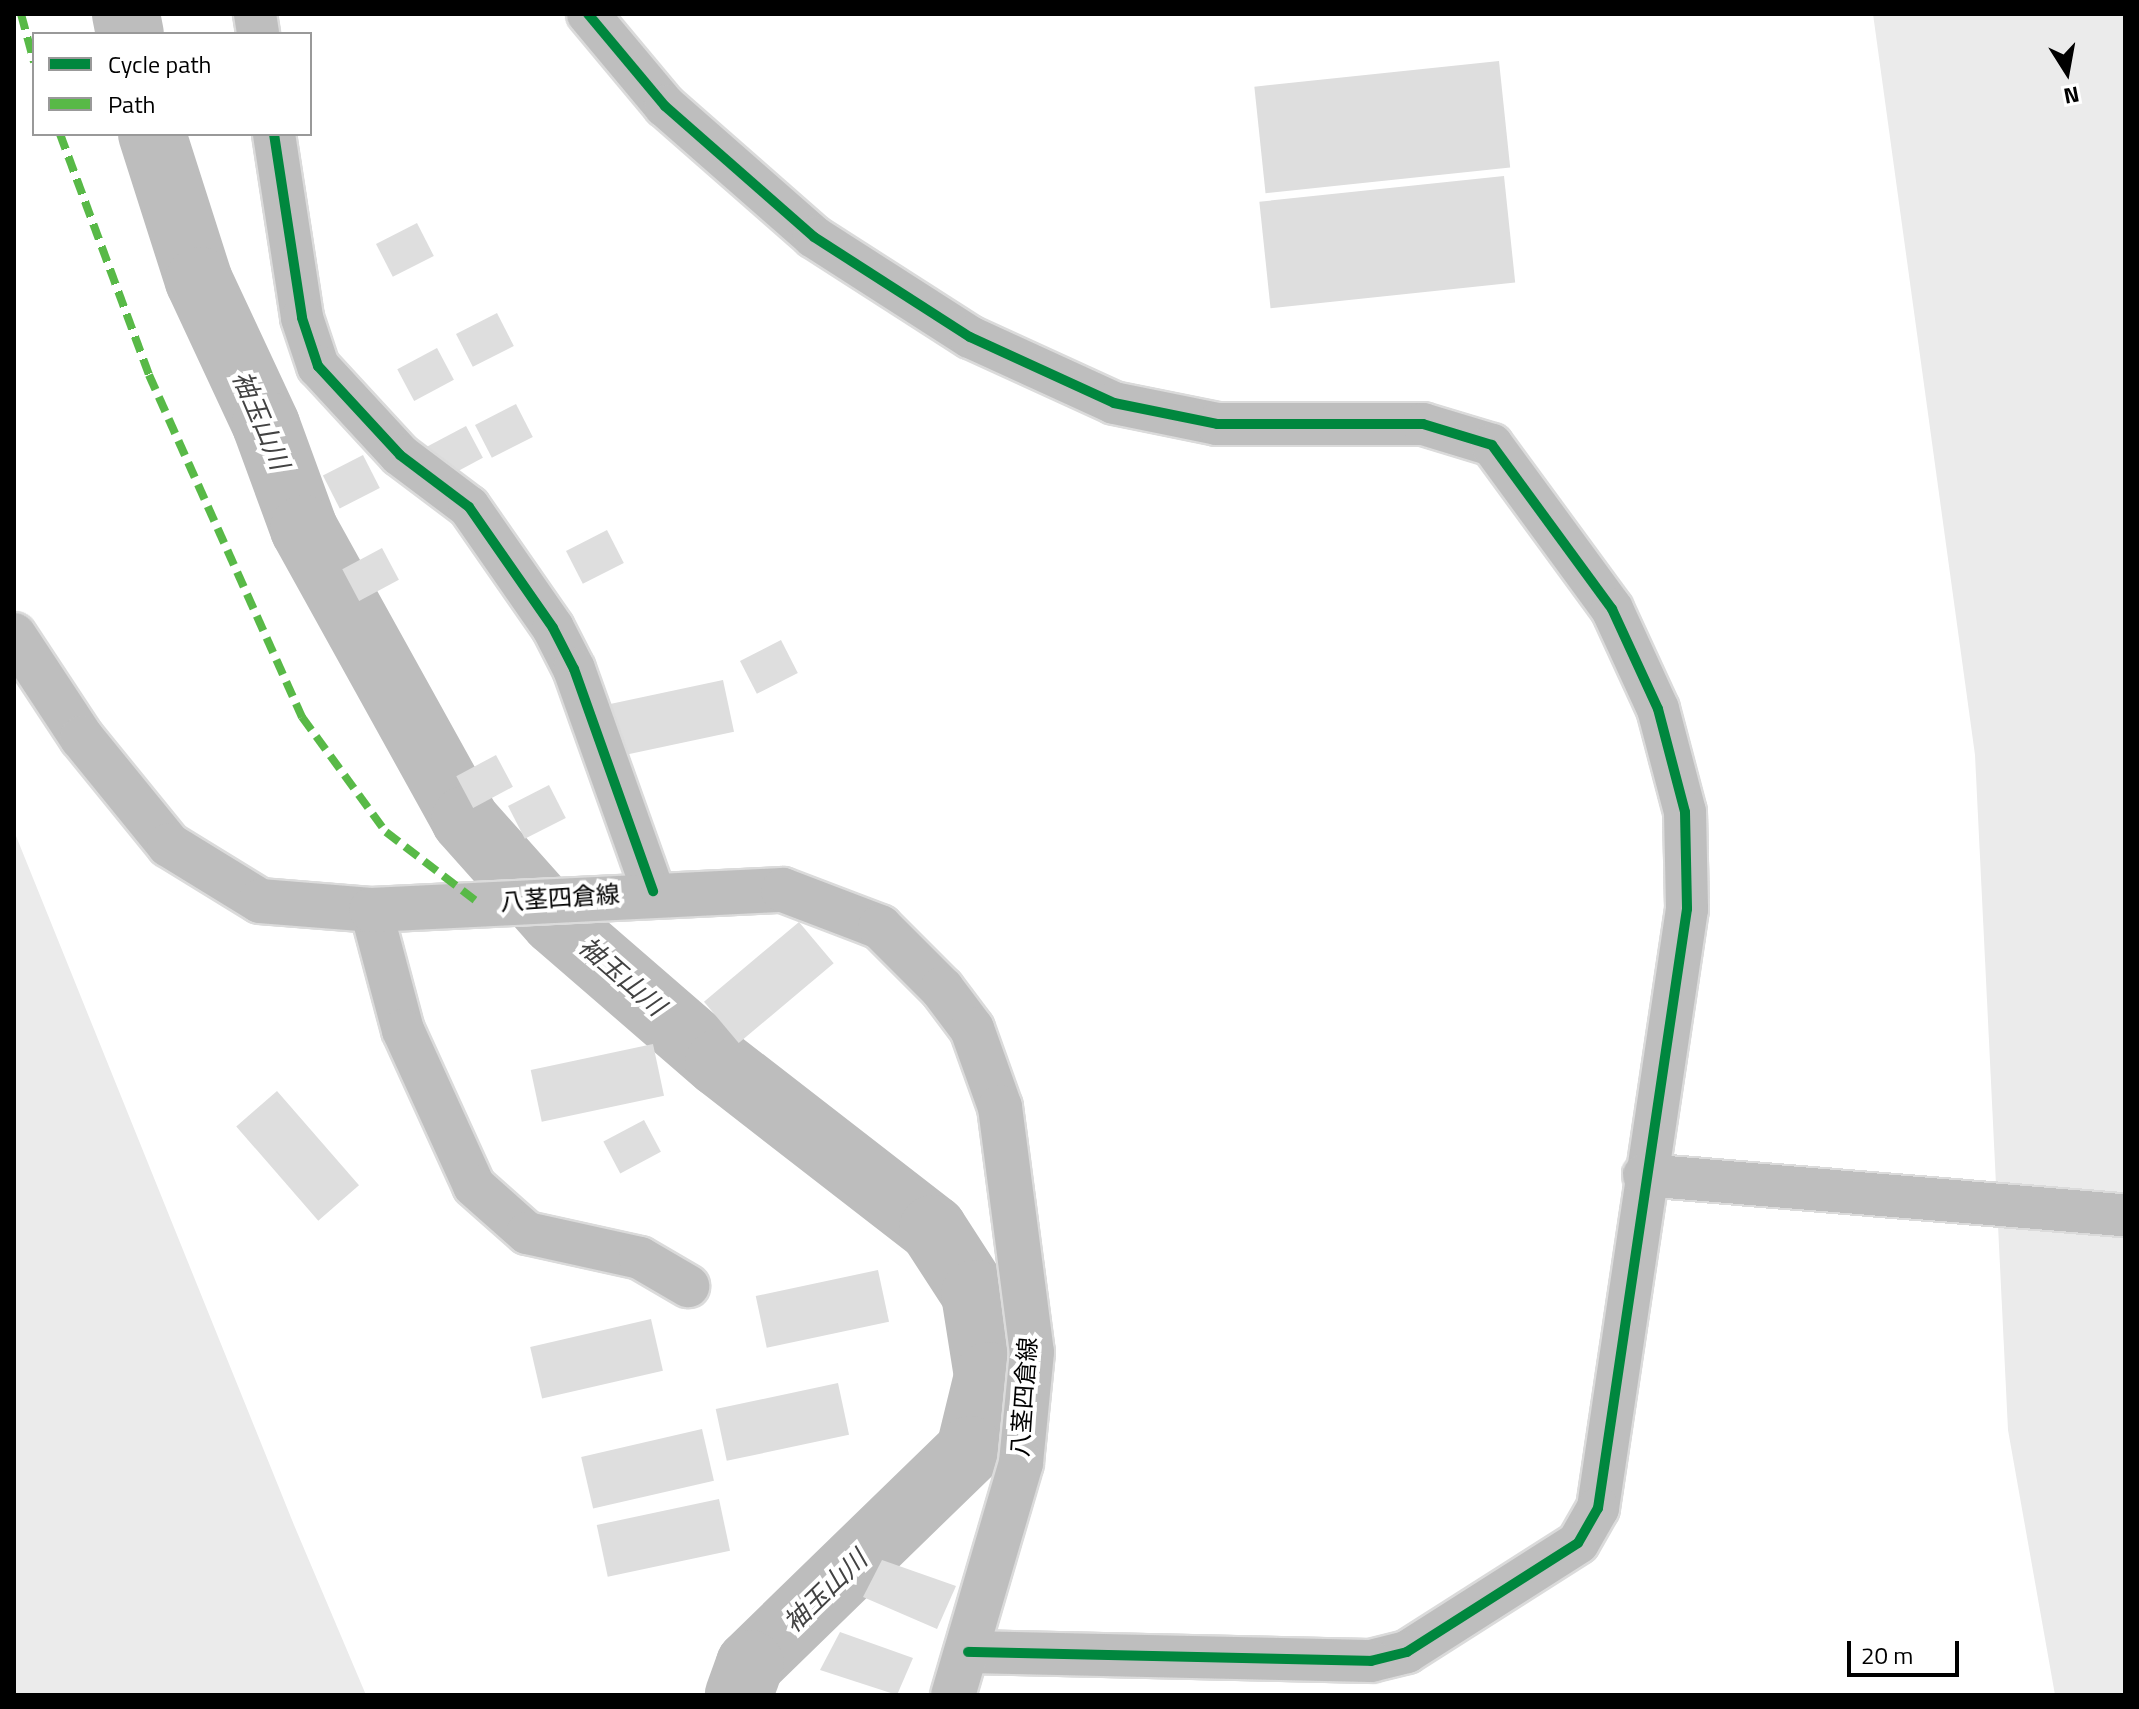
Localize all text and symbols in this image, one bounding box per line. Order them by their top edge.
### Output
legend [32,32,312,136]
north arrow [2027,32,2107,112]
text: Cycle path [108,46,211,82]
text: N [2061,77,2082,114]
text: Path [108,86,155,122]
water label: 袖玉山川 [226,366,296,474]
street label: 八茎四倉線 [499,879,621,917]
water label: 袖玉山川 [573,930,671,1022]
street label: 八茎四倉線 [1005,1336,1043,1458]
water label: 袖玉山川 [777,1544,873,1638]
scale bar [1851,1625,1963,1675]
text: 20 m [1861,1637,1913,1673]

